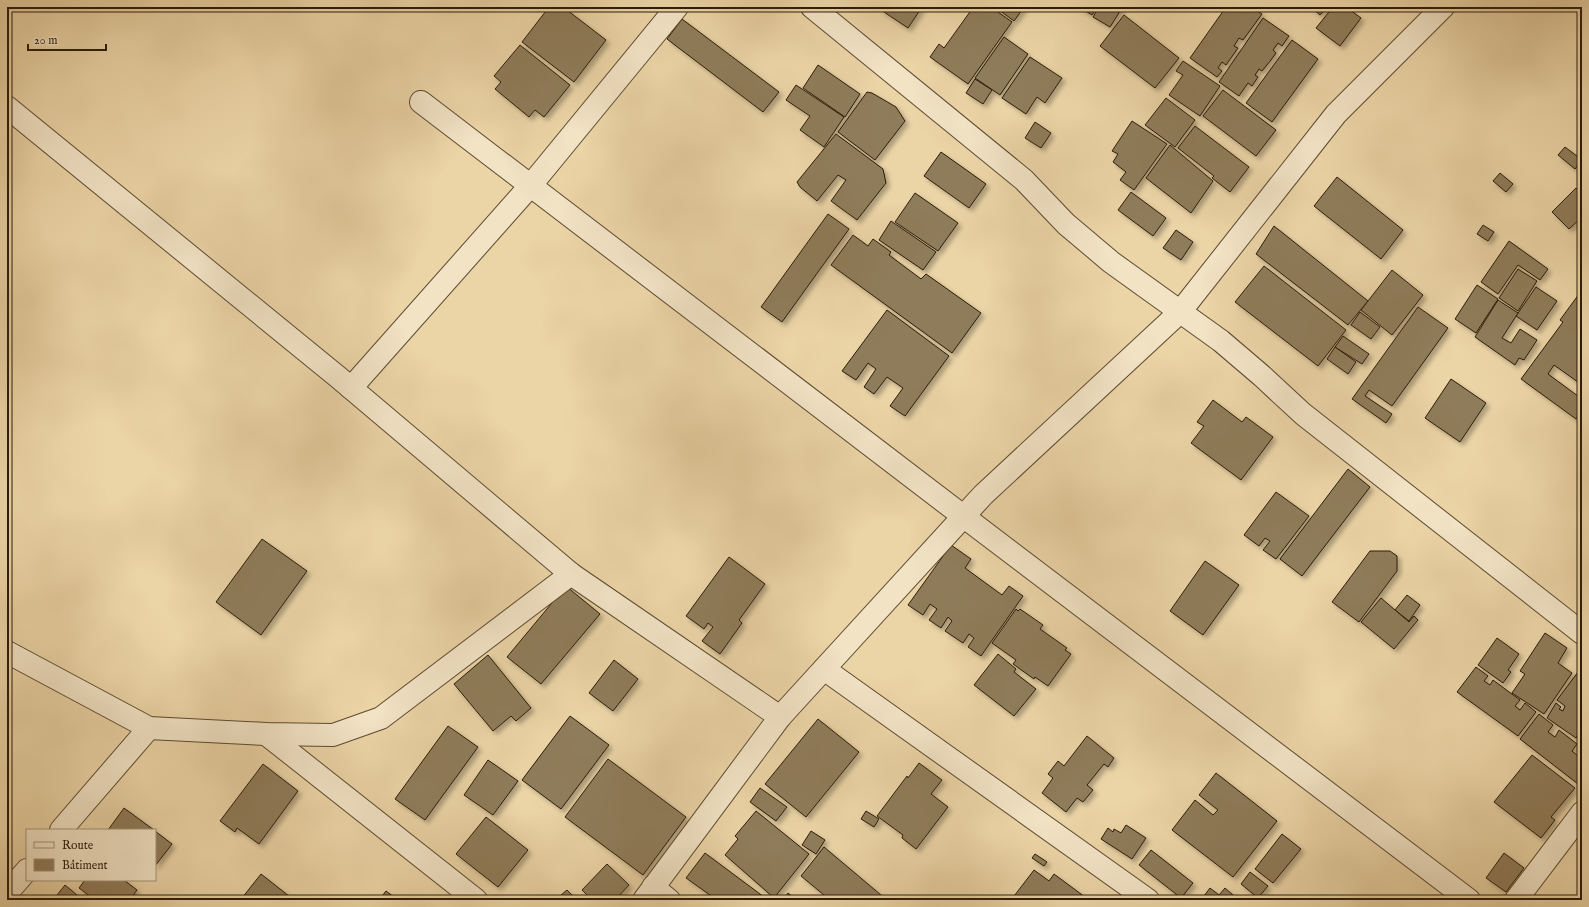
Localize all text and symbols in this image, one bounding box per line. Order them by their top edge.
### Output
scale bar [28,26,106,52]
text: 20 m [34,33,57,48]
legend [26,829,156,881]
text: Route [62,838,94,853]
text: Bâtiment [62,858,108,873]

